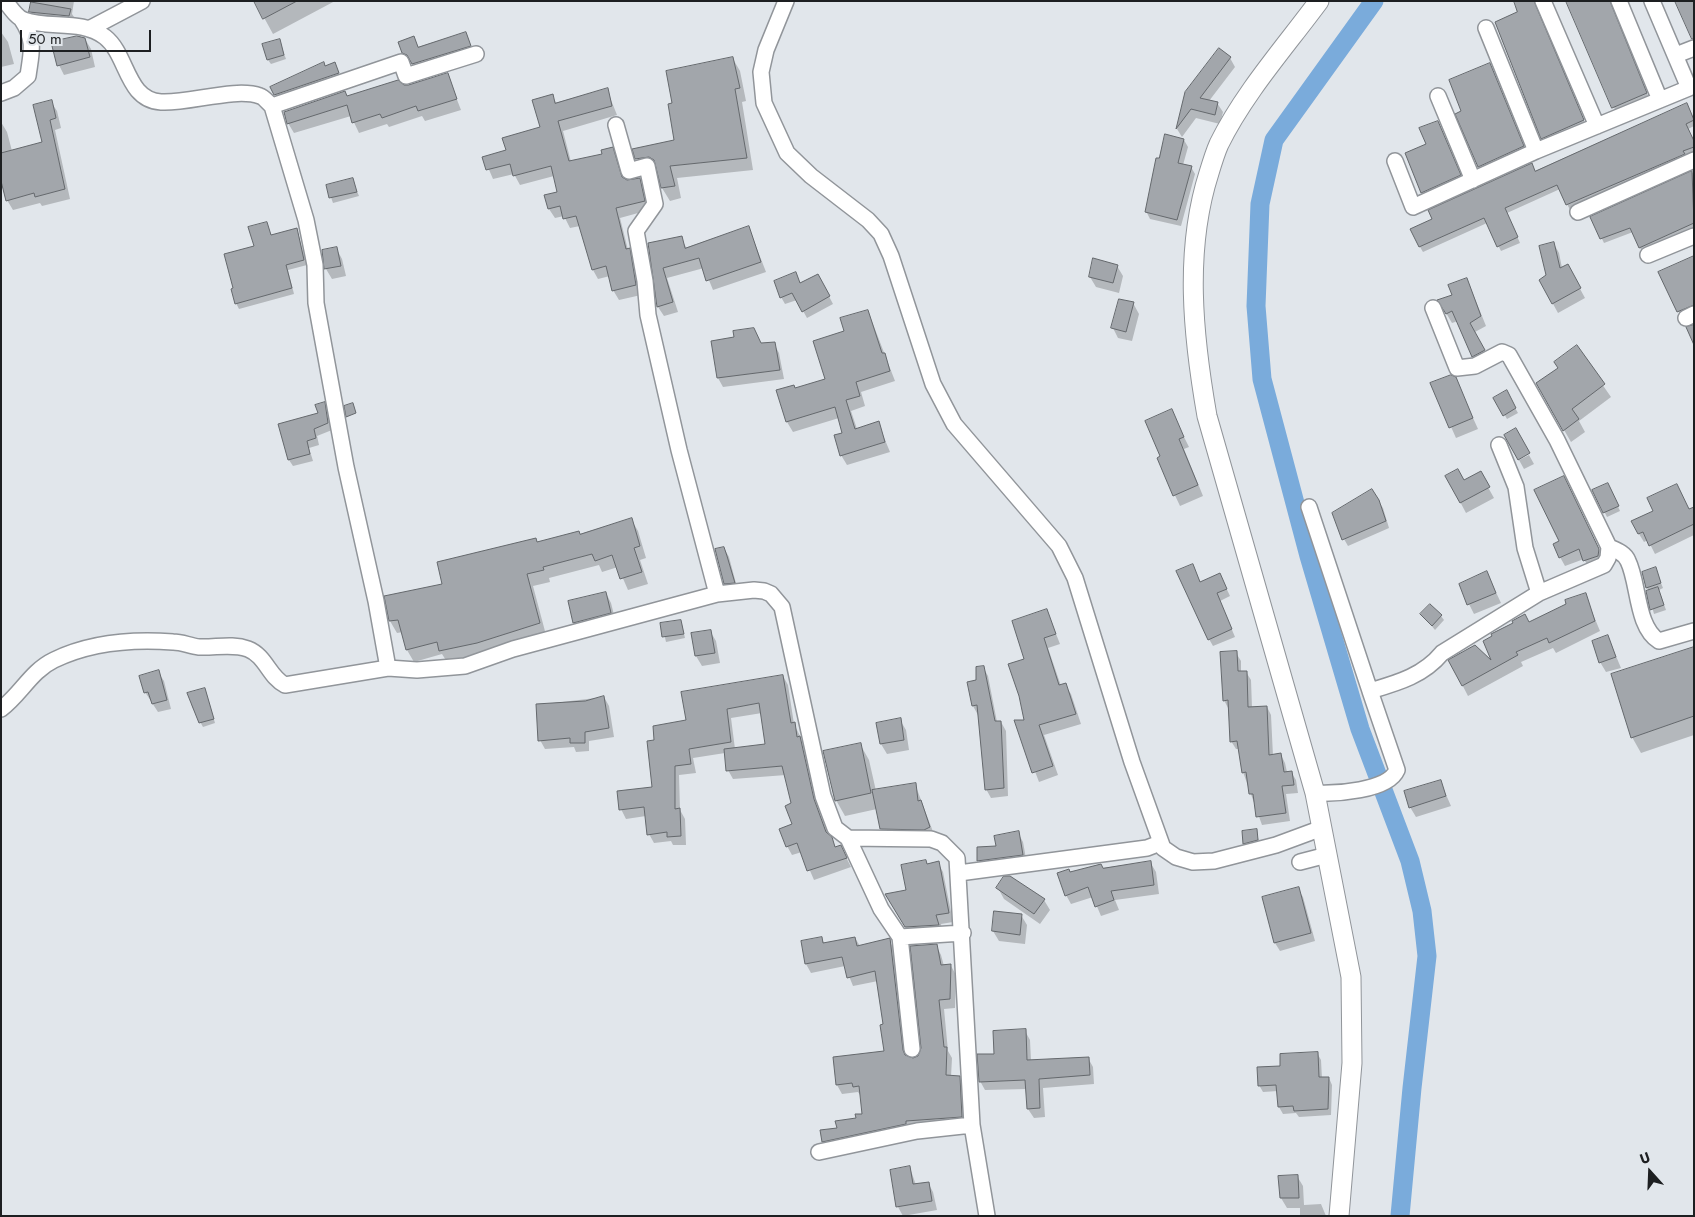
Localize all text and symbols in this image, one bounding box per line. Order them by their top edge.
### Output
scale bar [22,20,154,52]
text: 50 m [28,28,62,50]
north arrow [1625,1147,1675,1197]
text: U [1637,1147,1653,1169]

